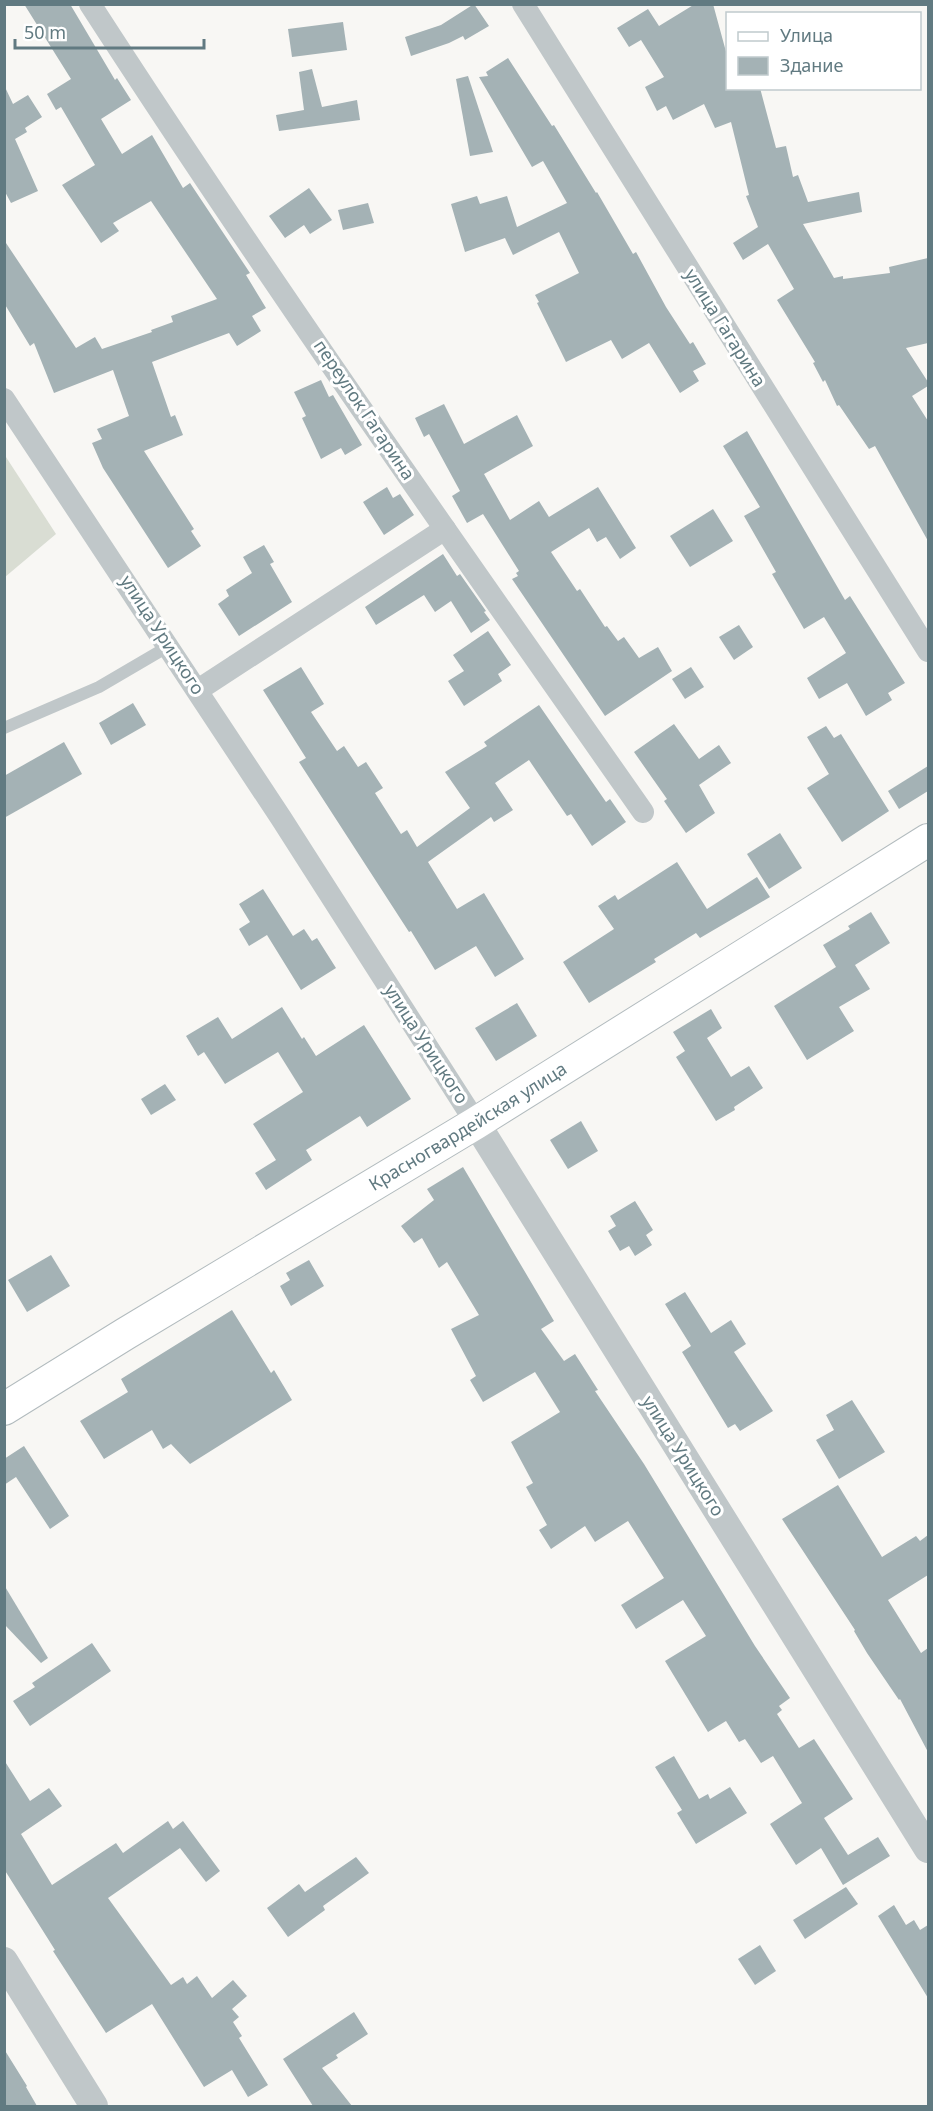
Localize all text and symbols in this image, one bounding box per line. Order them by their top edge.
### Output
scale bar [15,12,204,50]
legend [726,12,921,90]
text: 50 m [24,20,66,44]
text: Улица [780,23,833,47]
text: Здание [780,53,844,77]
street label: улица Гагарина [680,264,772,391]
street label: переулок Гагарина [309,335,421,484]
street label: улица Урицкого [115,570,210,699]
street label: улица Урицкого [379,979,474,1108]
street label: Красногвардейская улица [364,1056,571,1196]
street label: улица Урицкого [637,1391,731,1520]

